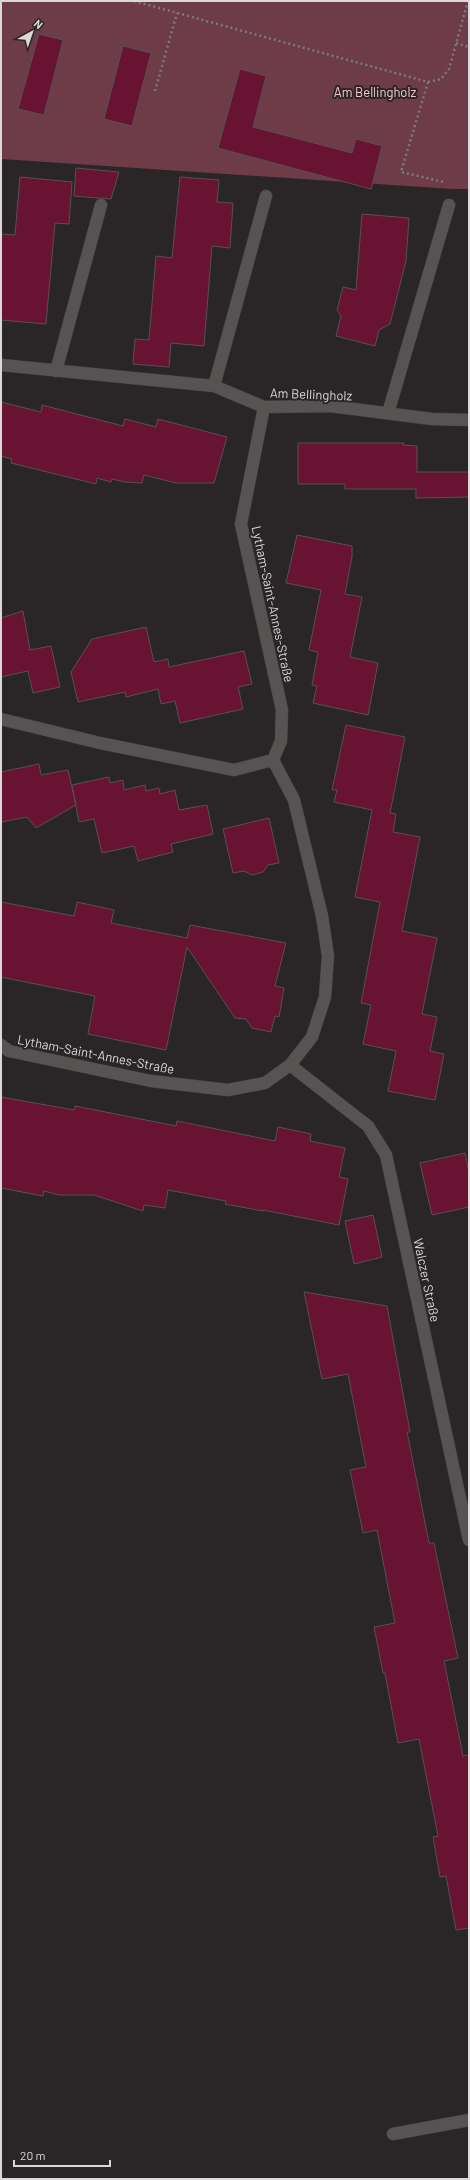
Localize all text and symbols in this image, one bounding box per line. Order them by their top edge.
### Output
north arrow [12,12,52,52]
text: N [32,17,46,31]
park label: Am Bellingholz [334,84,416,100]
street label: Am Bellingholz [270,385,353,403]
street label: Lytham-Saint-Annes-Straße [249,524,297,684]
street label: Lytham-Saint-Annes-Straße [16,1031,176,1077]
street label: Walczer Straße [410,1237,444,1323]
scale bar [14,2142,110,2168]
text: 20 m [20,2148,46,2162]

